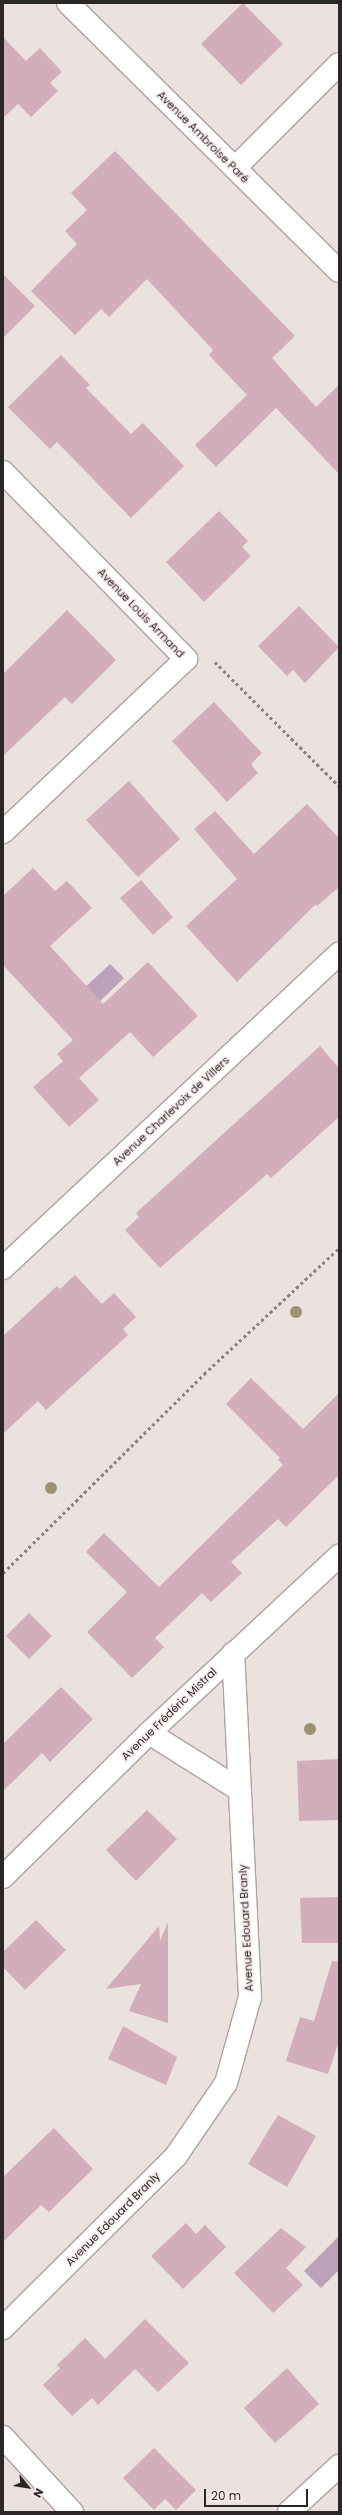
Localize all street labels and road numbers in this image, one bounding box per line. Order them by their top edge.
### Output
street label: Avenue Ambroise Paré [154,88,252,186]
street label: Avenue Louis Armand [95,566,187,660]
street label: Avenue Charlevoix de Villers [110,1054,232,1168]
street label: Avenue Frédéric Mistral [119,1665,219,1763]
street label: Avenue Edouard Branly [236,1864,256,1992]
street label: Avenue Edouard Branly [63,2169,163,2269]

